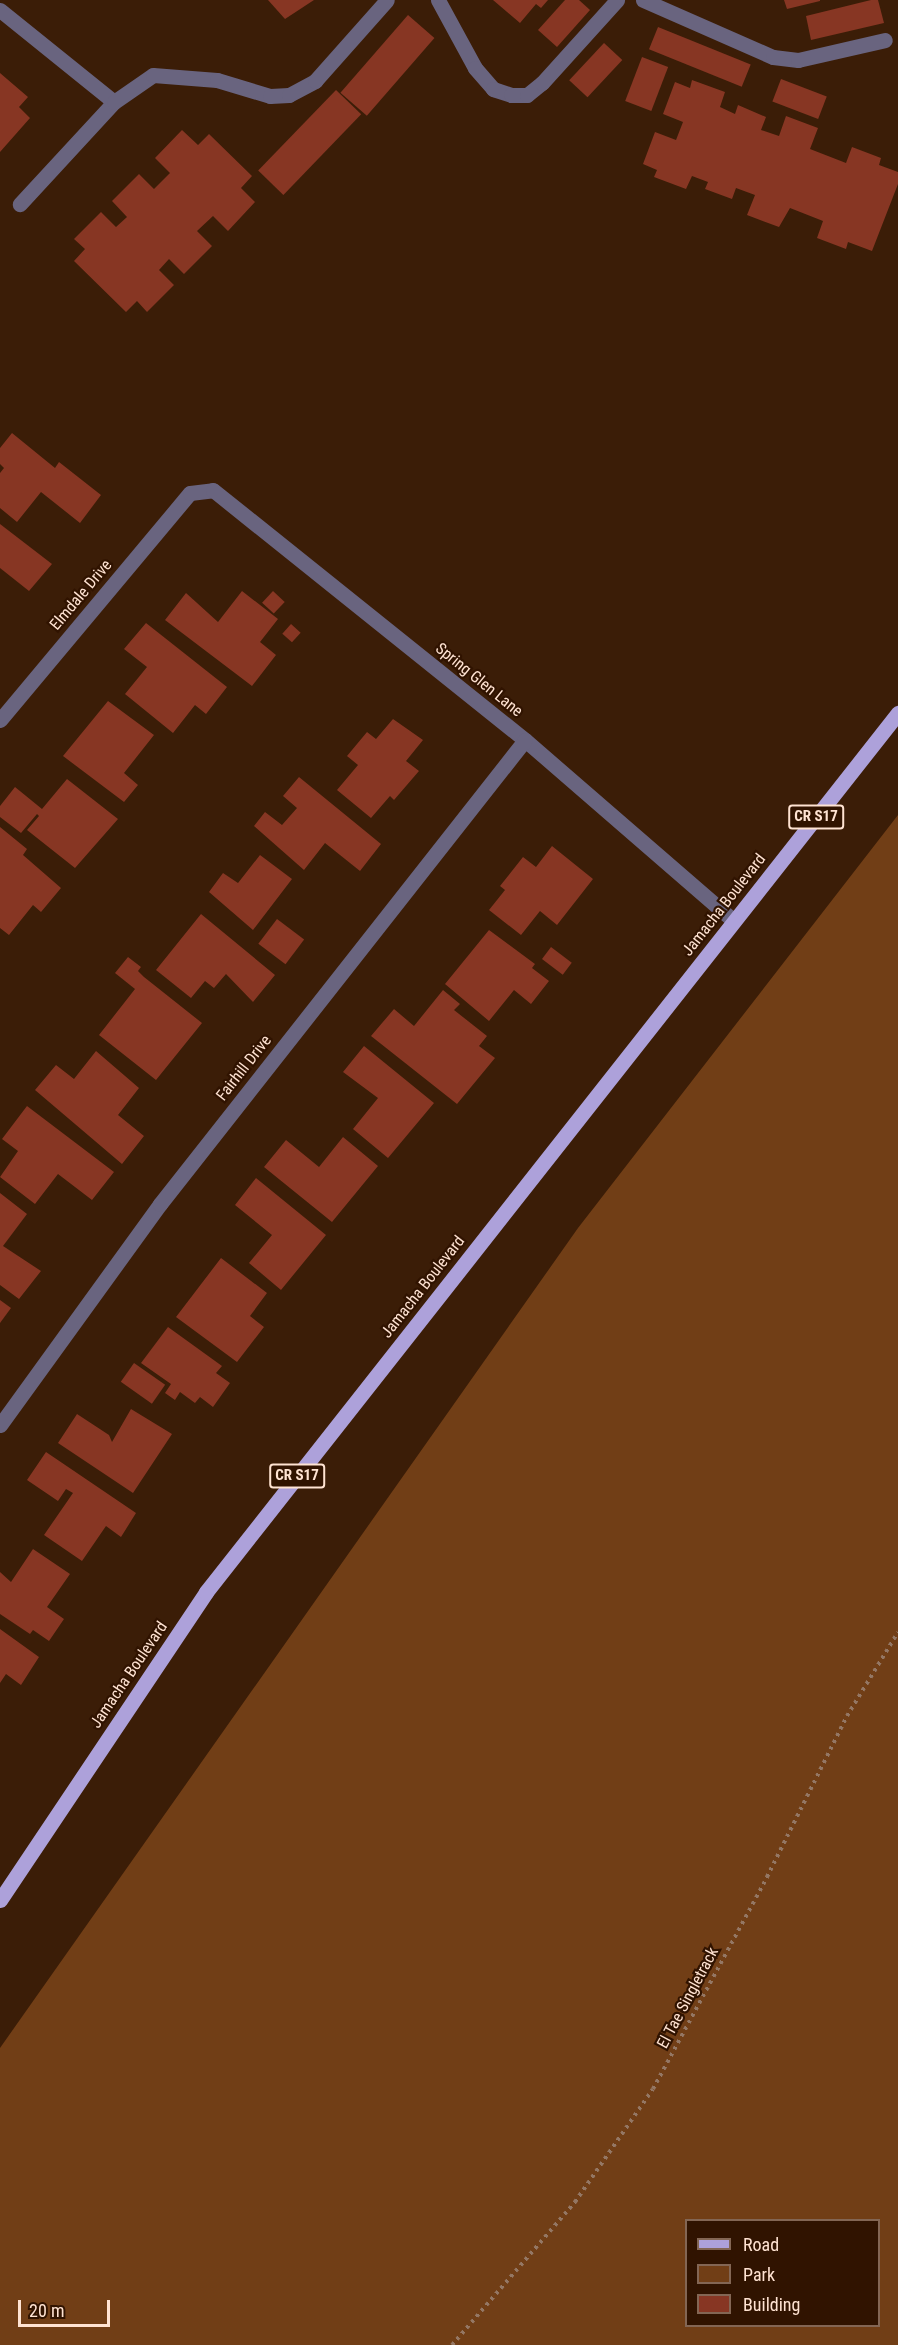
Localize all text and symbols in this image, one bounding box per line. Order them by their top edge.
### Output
street label: Elmdale Drive [46,556,116,634]
street label: Spring Glen Lane [432,639,526,721]
road number: CR S17 [788,805,844,829]
street label: Jamacha Boulevard [678,850,770,960]
street label: Fairhill Drive [212,1031,276,1105]
street label: Jamacha Boulevard [377,1232,469,1342]
road number: CR S17 [268,1464,326,1488]
street label: Jamacha Boulevard [86,1618,172,1732]
street label: El Tae Singletrack [653,1944,723,2052]
legend [685,2219,880,2327]
text: Road [743,2234,779,2255]
text: Park [743,2264,775,2285]
scale bar [21,2288,112,2326]
text: Building [743,2294,800,2315]
text: 20 m [29,2300,64,2321]

